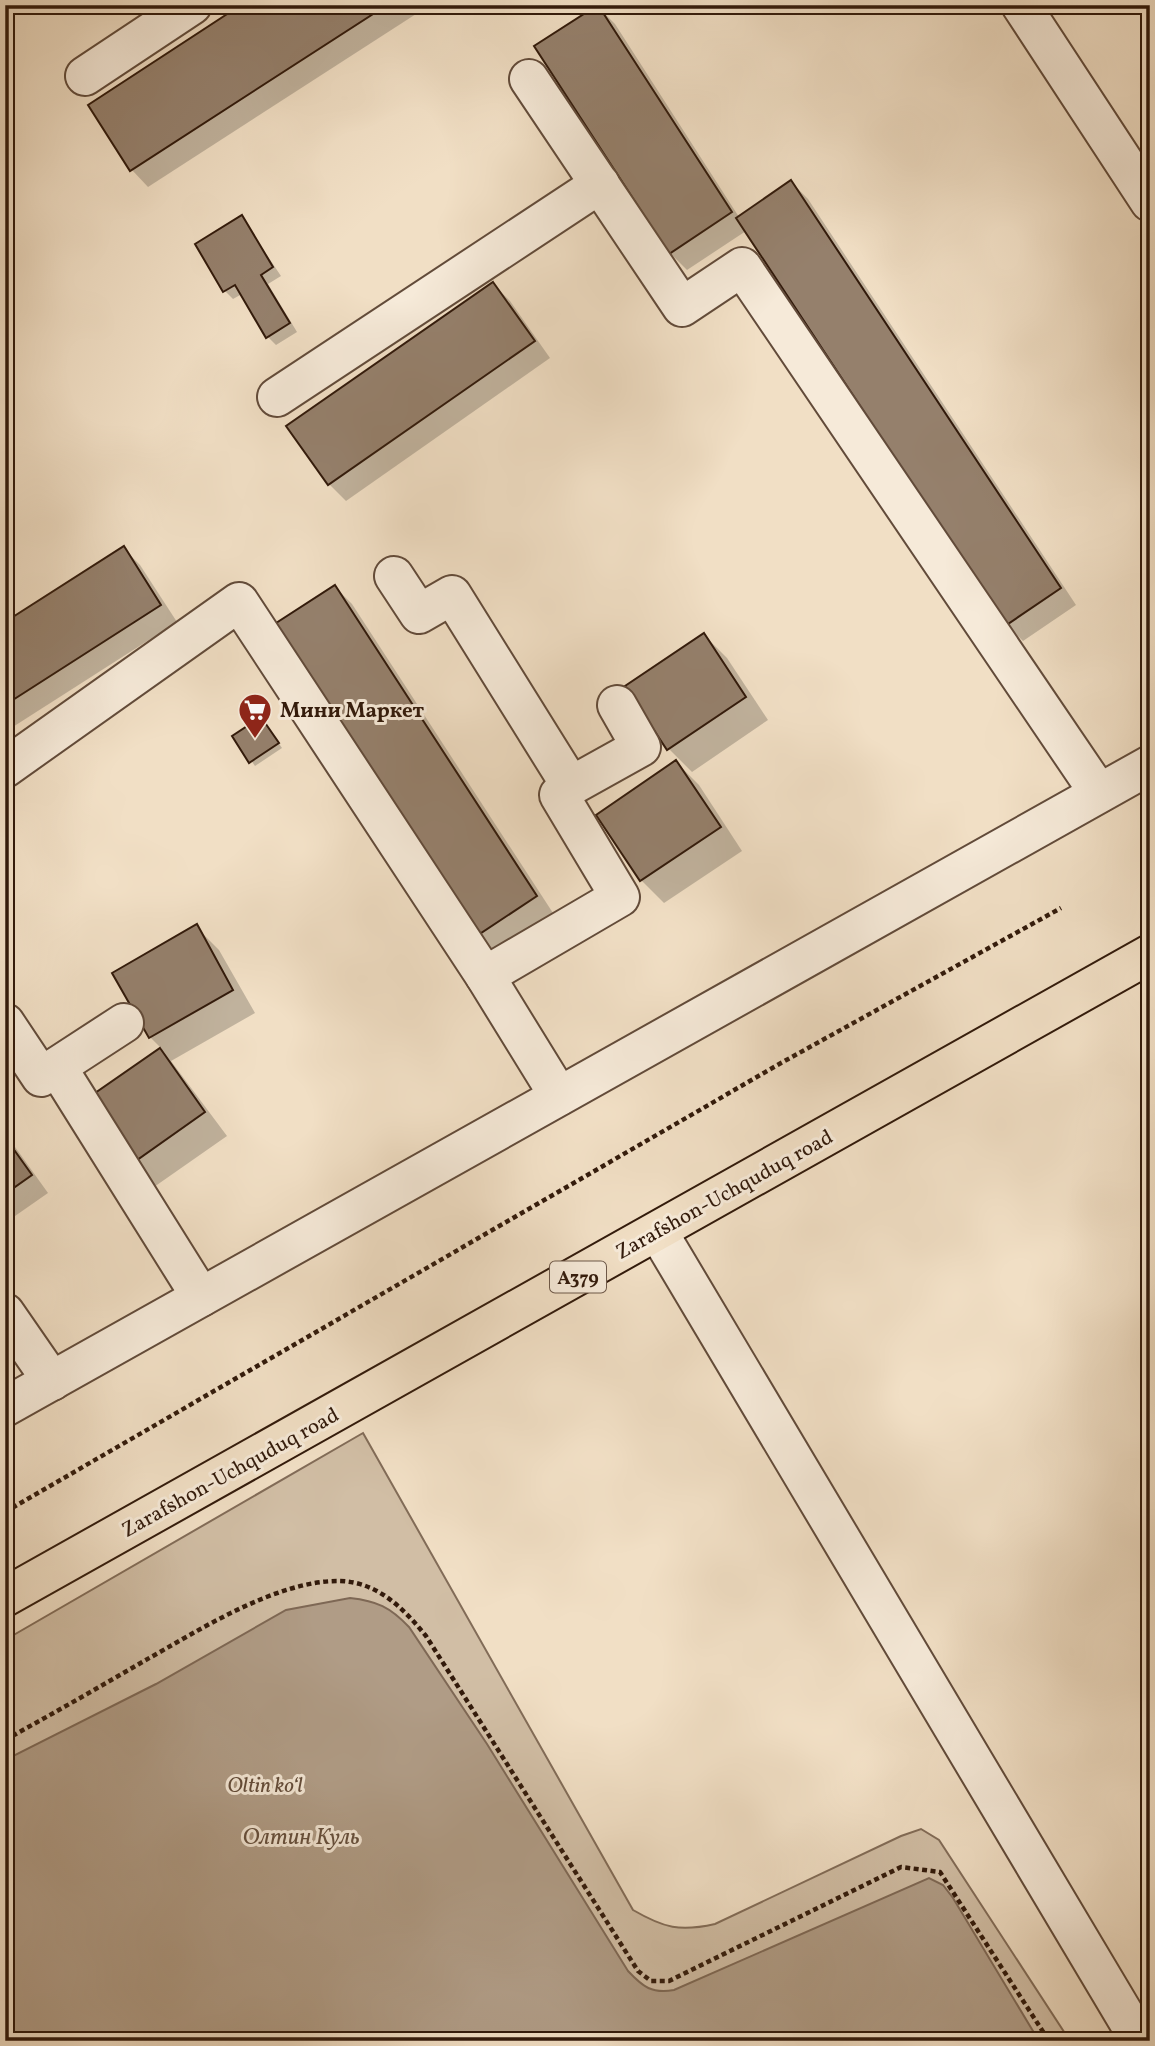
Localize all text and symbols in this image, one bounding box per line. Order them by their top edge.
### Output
supermarket icon: Мини Маркет [236,691,274,740]
place label: Мини Маркет [280,697,424,726]
street label: Zarafshon-Uchquduq road [611,1123,839,1267]
road number: A379 [550,1261,606,1292]
street label: Zarafshon-Uchquduq road [117,1401,345,1545]
park label: Oltin ko‘l [227,1772,303,1801]
water label: Олтин Куль [242,1822,360,1854]

